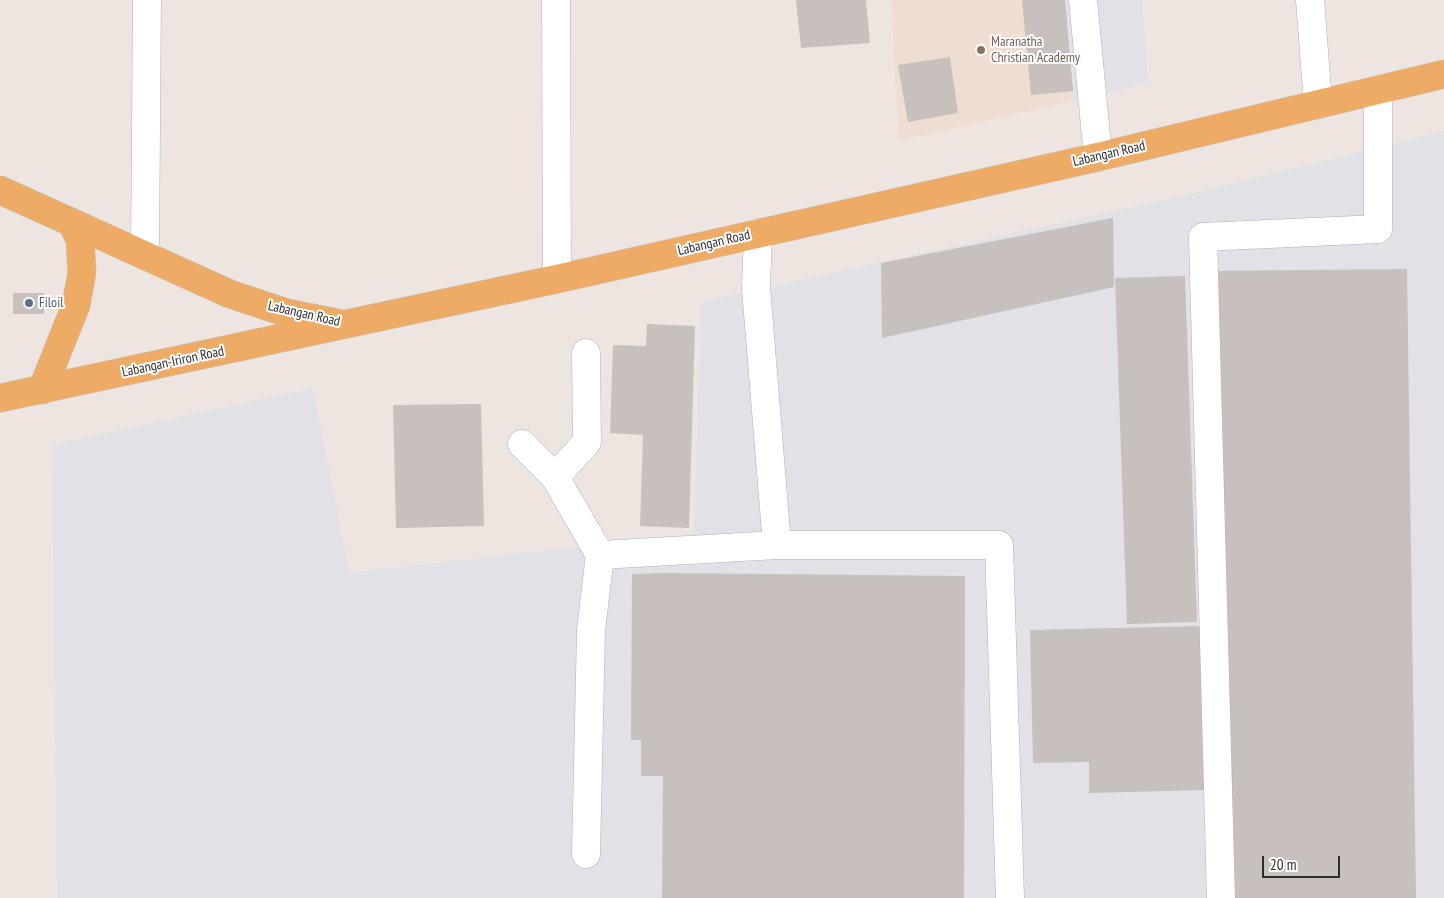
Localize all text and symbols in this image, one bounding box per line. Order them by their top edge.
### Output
place label: Maranatha Christian Academy [991,34,1080,66]
marker: Maranatha Christian Academy [975,44,987,56]
street label: Labangan Road [1071,138,1147,170]
street label: Labangan Road [676,227,752,259]
place label: Filoil [39,295,63,311]
marker: Filoil [23,297,35,309]
street label: Labangan Road [266,298,342,330]
street label: Labangan-Iriron Road [120,343,226,381]
scale bar [1264,846,1342,878]
text: 20 m [1270,855,1296,874]

